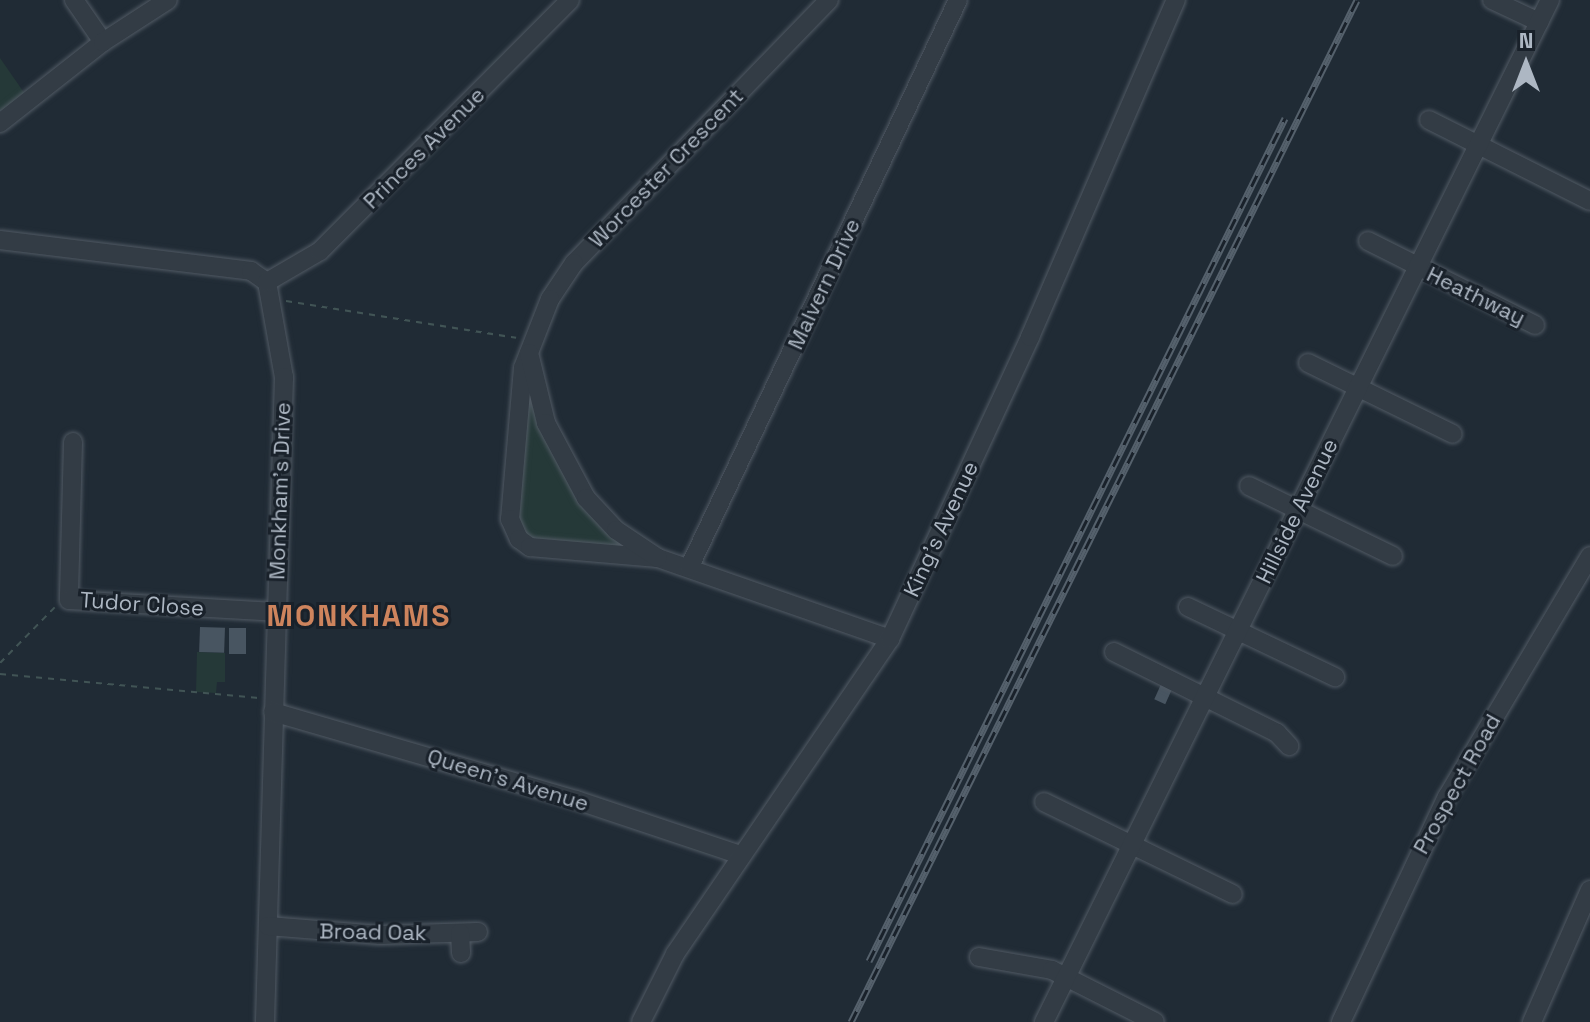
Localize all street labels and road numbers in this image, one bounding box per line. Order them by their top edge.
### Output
street label: Princes Avenue [358,82,490,214]
street label: Worcester Crescent [583,83,749,253]
street label: Malvern Drive [782,214,866,354]
street label: Heathway [1422,261,1530,331]
street label: Monkham's Drive [264,402,296,580]
street label: Hillside Avenue [1250,434,1344,588]
street label: King's Avenue [898,457,984,601]
street label: Tudor Close [79,587,205,621]
street label: Prospect Road [1408,709,1506,859]
street label: Queen's Avenue [424,743,592,817]
street label: Broad Oak [319,918,427,946]

